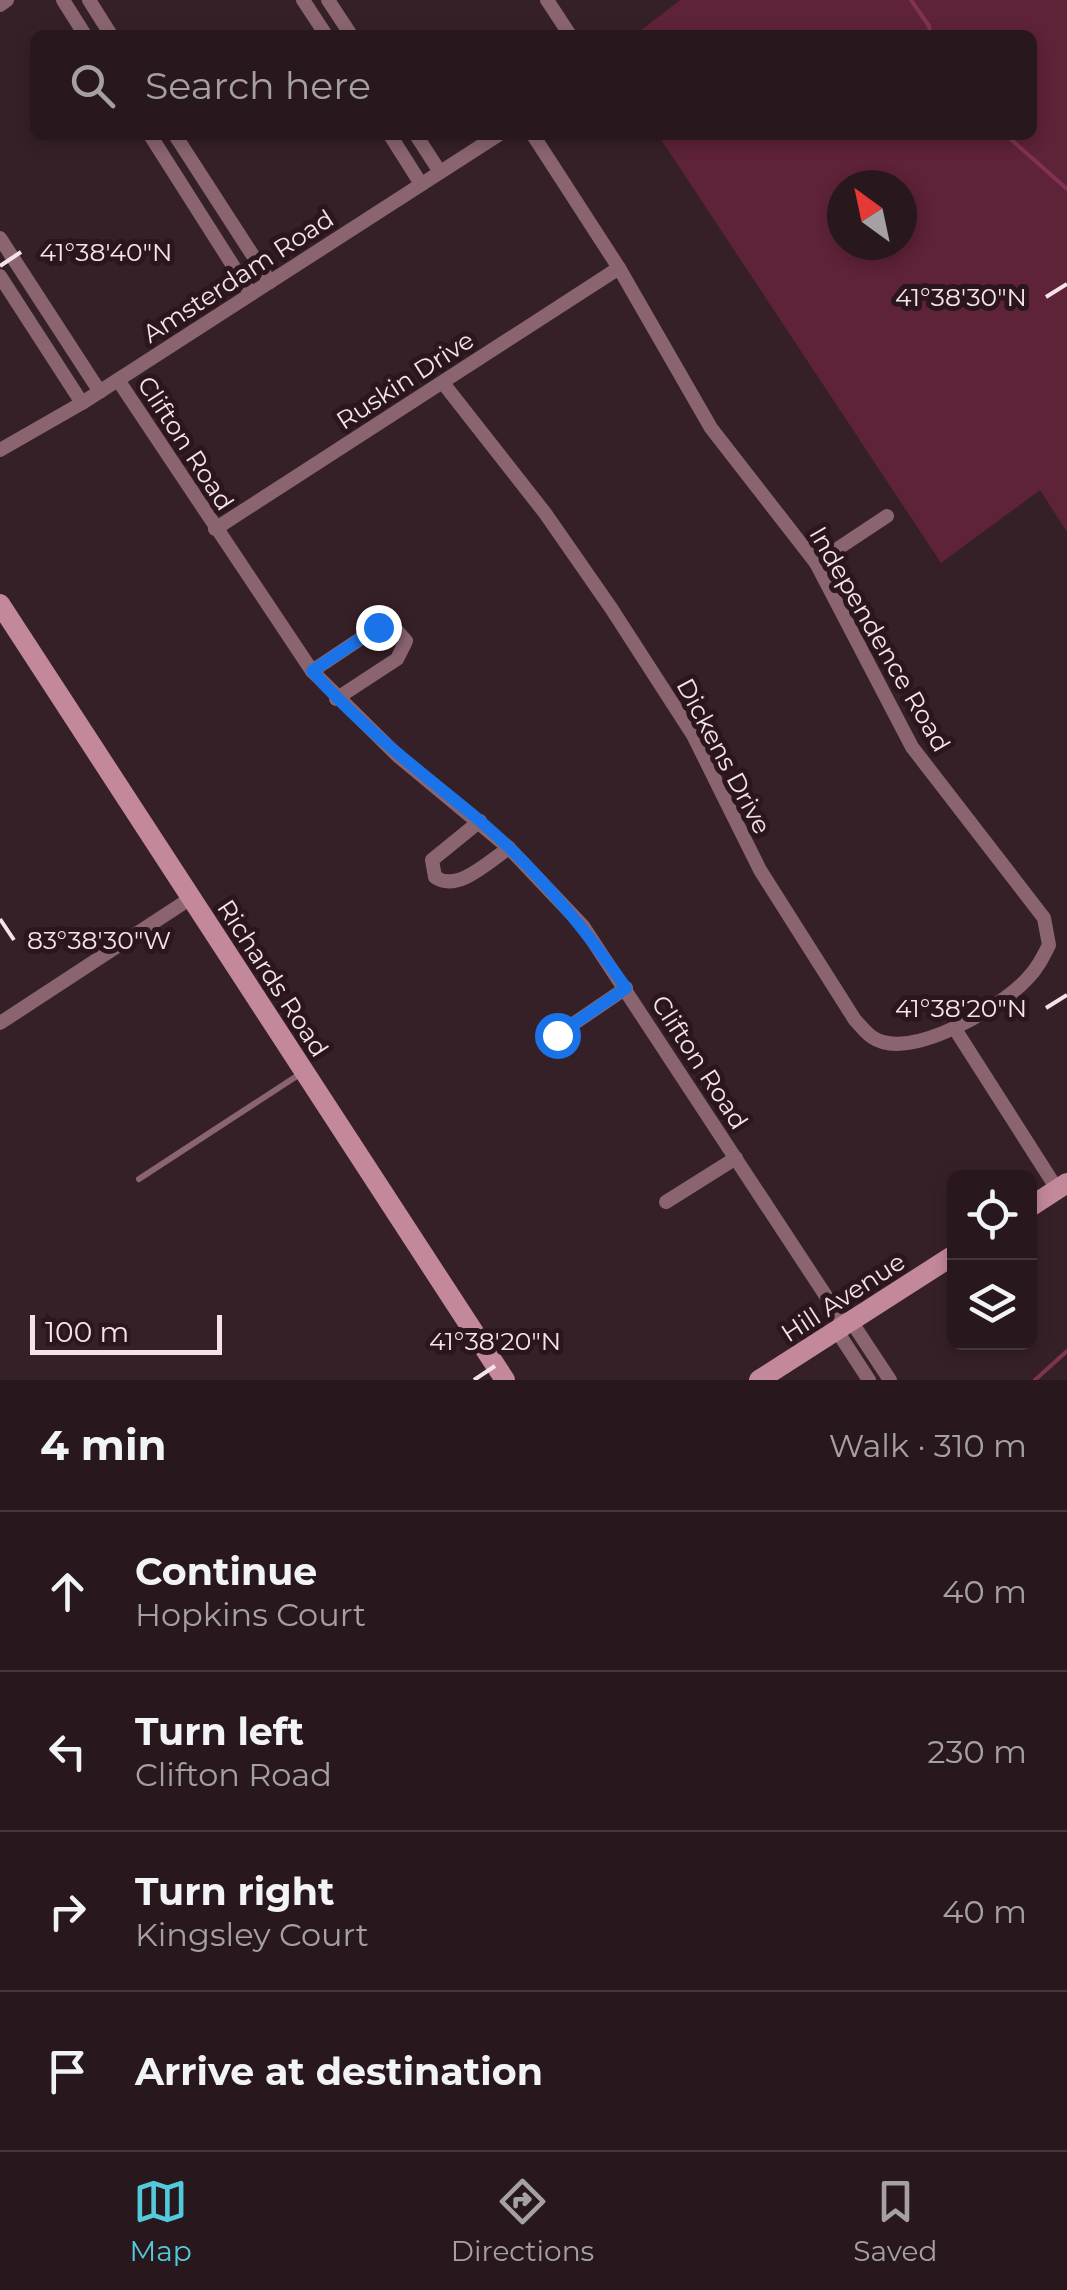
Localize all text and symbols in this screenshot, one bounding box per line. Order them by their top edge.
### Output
search box [30,30,1037,140]
icon: search [65,58,120,113]
text: Search here [145,62,371,109]
north arrow [827,170,917,260]
street label: Amsterdam Road [137,203,339,349]
text: 41°38'40"N [40,237,172,267]
text: 41°38'30"N [895,282,1027,312]
street label: Ruskin Drive [331,324,479,436]
street label: Clifton Road [132,370,240,516]
street label: Independence Road [803,521,957,757]
route end [356,605,402,651]
street label: Dickens Drive [670,673,778,839]
street label: Richards Road [211,894,335,1062]
text: 83°38'30"W [27,925,171,955]
street label: Clifton Road [646,989,754,1135]
text: 41°38'20"N [895,993,1027,1023]
route start [535,1013,581,1059]
map controls [947,1170,1037,1350]
button: locate [947,1170,1037,1260]
street label: Hill Avenue [776,1246,910,1348]
button: layers [947,1260,1037,1350]
scale bar [30,1310,222,1354]
text: 100 m [45,1315,129,1349]
text: 41°38'20"N [429,1326,561,1356]
text: 4 min [40,1419,167,1471]
text: Walk · 310 m [829,1426,1027,1465]
text: Continue [135,1548,317,1595]
icon: ahead [40,1564,95,1619]
text: 40 m [942,1572,1027,1611]
text: Hopkins Court [135,1595,366,1634]
text: Turn left [135,1708,304,1755]
icon: left [40,1724,95,1779]
text: 230 m [927,1732,1027,1771]
text: Clifton Road [135,1755,332,1794]
text: Turn right [135,1868,334,1915]
icon: right [40,1884,95,1939]
text: 40 m [942,1892,1027,1931]
text: Kingsley Court [135,1915,369,1954]
icon: arrive [40,2044,95,2099]
text: Arrive at destination [135,2048,543,2095]
tab: Map [130,2174,192,2268]
tab: Directions [451,2174,594,2268]
tab: Saved [853,2174,937,2268]

